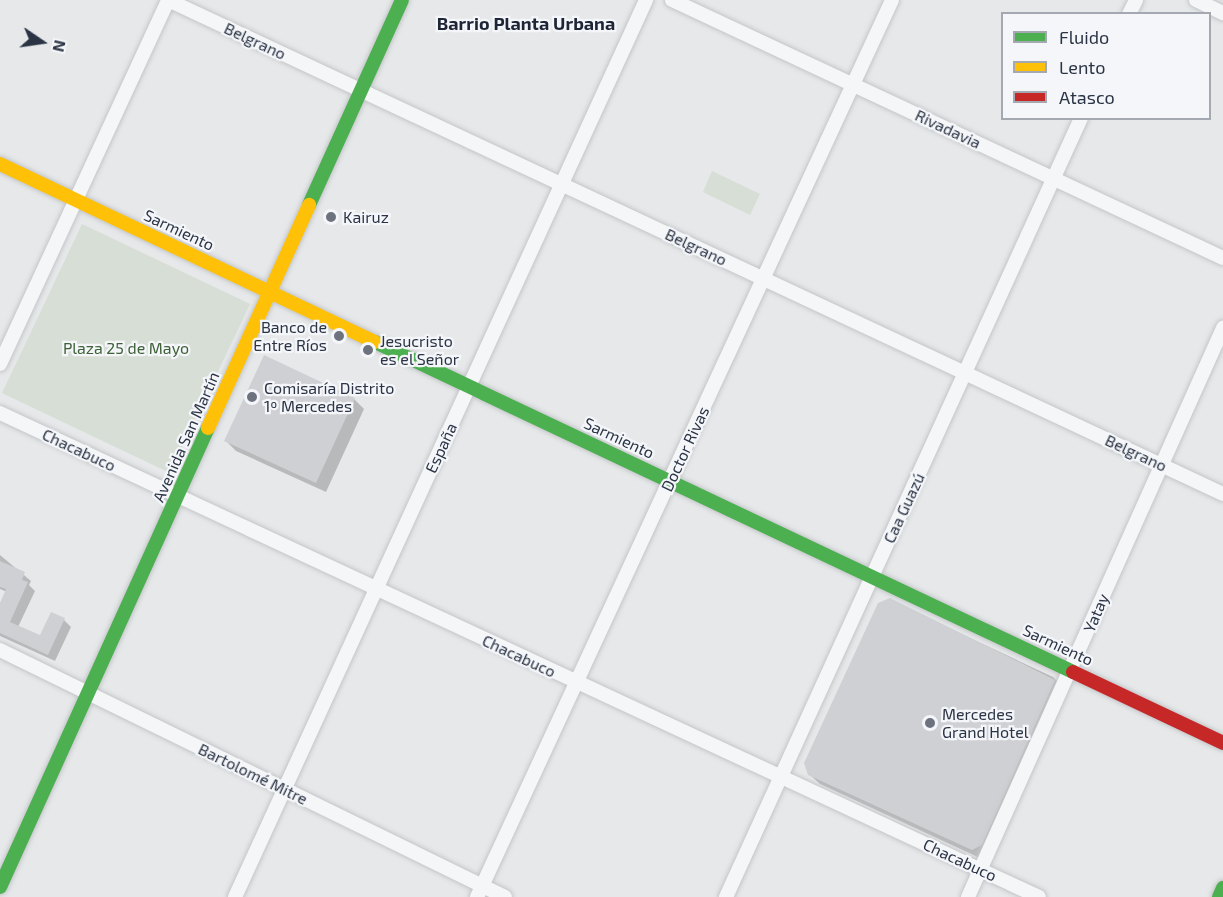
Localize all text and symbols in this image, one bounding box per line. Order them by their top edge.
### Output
north arrow [12,12,72,72]
district label: Barrio Planta Urbana [437,12,615,34]
legend [1001,12,1211,120]
street label: Belgrano [221,18,289,64]
text: Fluido [1059,26,1109,48]
text: N [49,38,71,54]
text: Lento [1059,56,1105,78]
text: Atasco [1059,86,1115,108]
street label: Rivadavia [912,105,984,153]
street label: Sarmiento [141,205,217,255]
place label: Kairuz [343,207,389,227]
marker: Kairuz [324,210,338,224]
street label: Belgrano [662,224,730,270]
place label: Banco de Entre Ríos [253,317,327,355]
marker: Banco de Entre Ríos [332,329,346,343]
place label: Jesucristo es el Señor [380,331,460,369]
park label: Plaza 25 de Mayo [63,338,189,358]
marker: Jesucristo es el Señor [361,343,375,357]
street label: Avenida San Martín [149,369,223,505]
place label: Comisaría Distrito 1º Mercedes [264,378,394,416]
marker: Comisaría Distrito 1º Mercedes [245,390,259,404]
street label: Doctor Rivas [657,403,713,495]
street label: Sarmiento [581,413,657,463]
street label: España [421,420,461,476]
street label: Chacabuco [39,425,119,475]
street label: Belgrano [1102,430,1170,476]
street label: Caa Guazú [879,470,929,546]
street label: Yatay [1079,591,1113,635]
street label: Sarmiento [1020,620,1096,670]
street label: Chacabuco [479,631,559,681]
place label: Mercedes Grand Hotel [942,704,1028,742]
marker: Mercedes Grand Hotel [923,716,937,730]
street label: Bartolomé Mitre [195,739,311,809]
street label: Chacabuco [920,835,1000,885]

